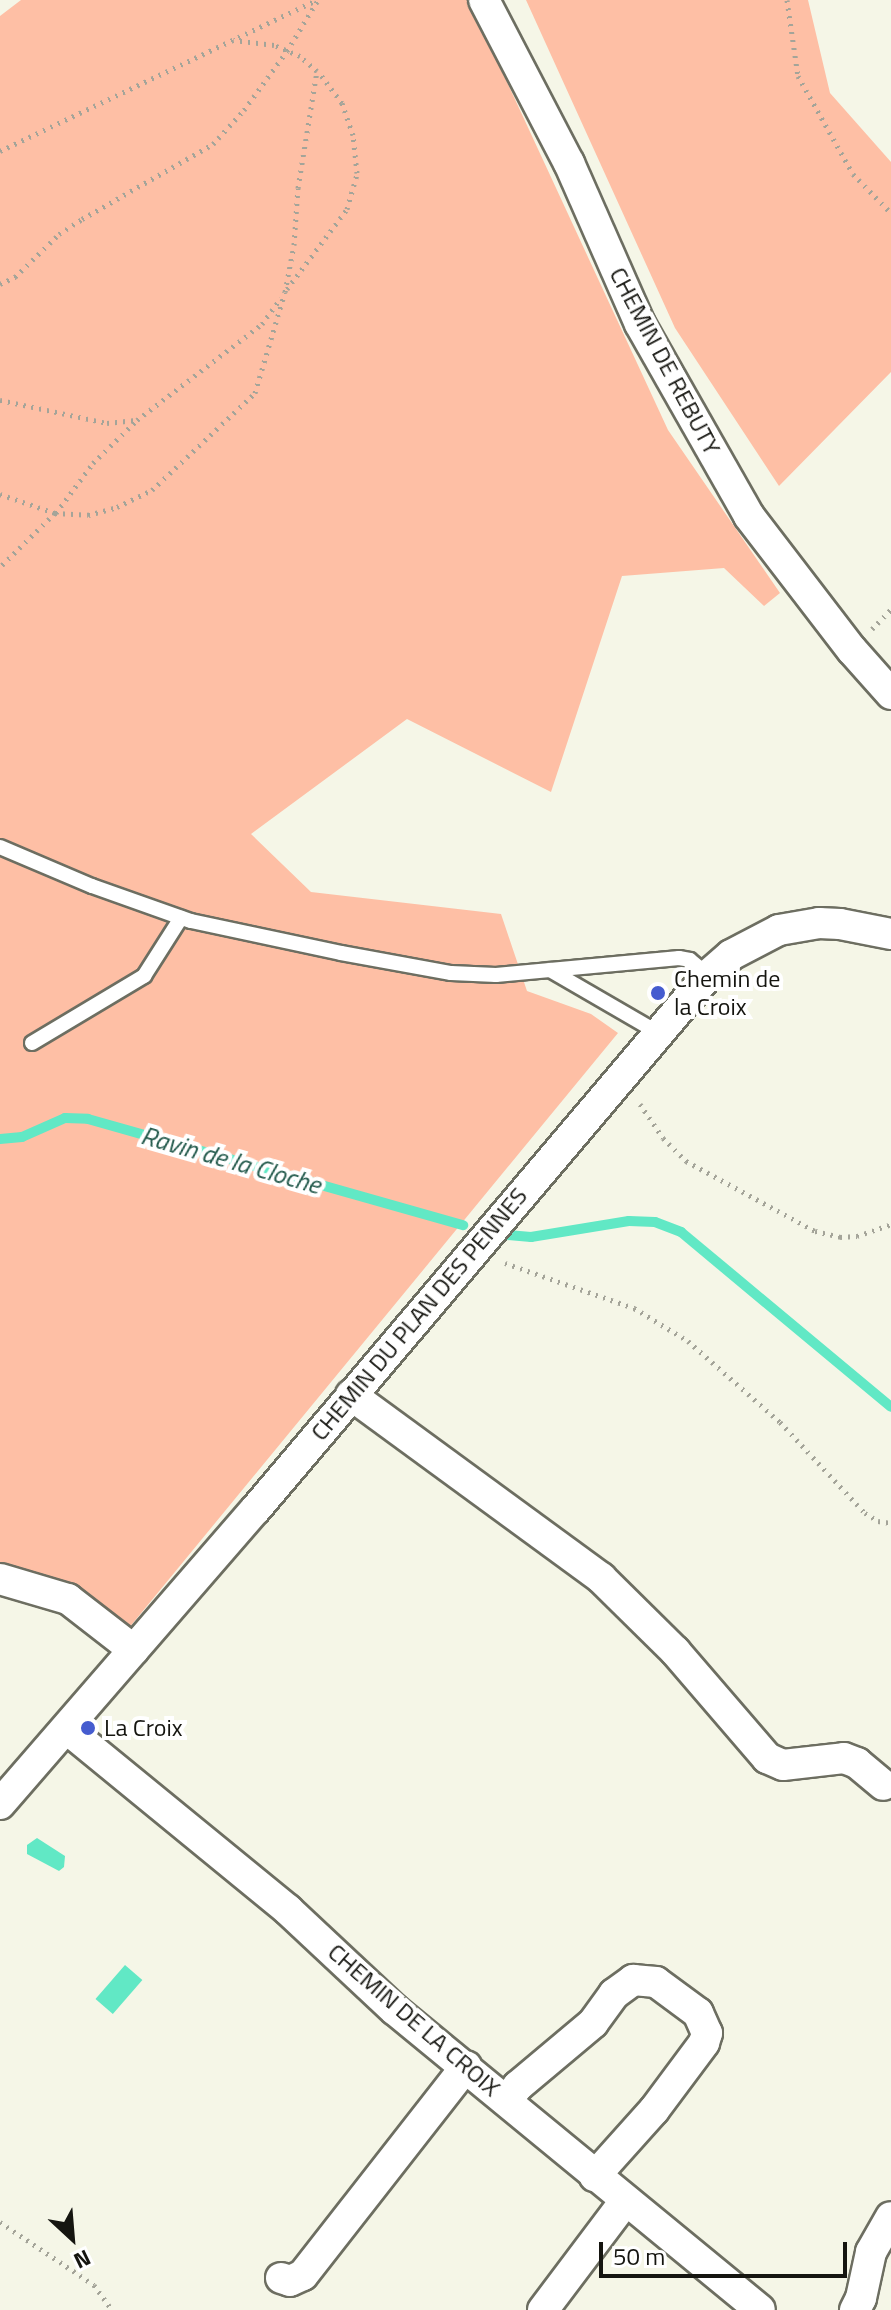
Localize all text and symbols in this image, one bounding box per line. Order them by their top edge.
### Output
street label: CHEMIN DE REBUTY [603,262,727,460]
place label: Chemin de la Croix [674,965,780,1021]
marker: Chemin de la Croix [649,984,667,1002]
water label: Ravin de la Cloche [138,1119,324,1201]
street label: CHEMIN DU PLAN DES PENNES [305,1182,533,1446]
place label: La Croix [104,1714,183,1742]
marker: La Croix [79,1719,97,1737]
street label: CHEMIN DE LA CROIX [322,1938,506,2102]
north arrow [32,2198,112,2278]
scale bar [603,2226,851,2276]
text: 50 m [613,2238,665,2274]
text: N [68,2241,97,2278]

